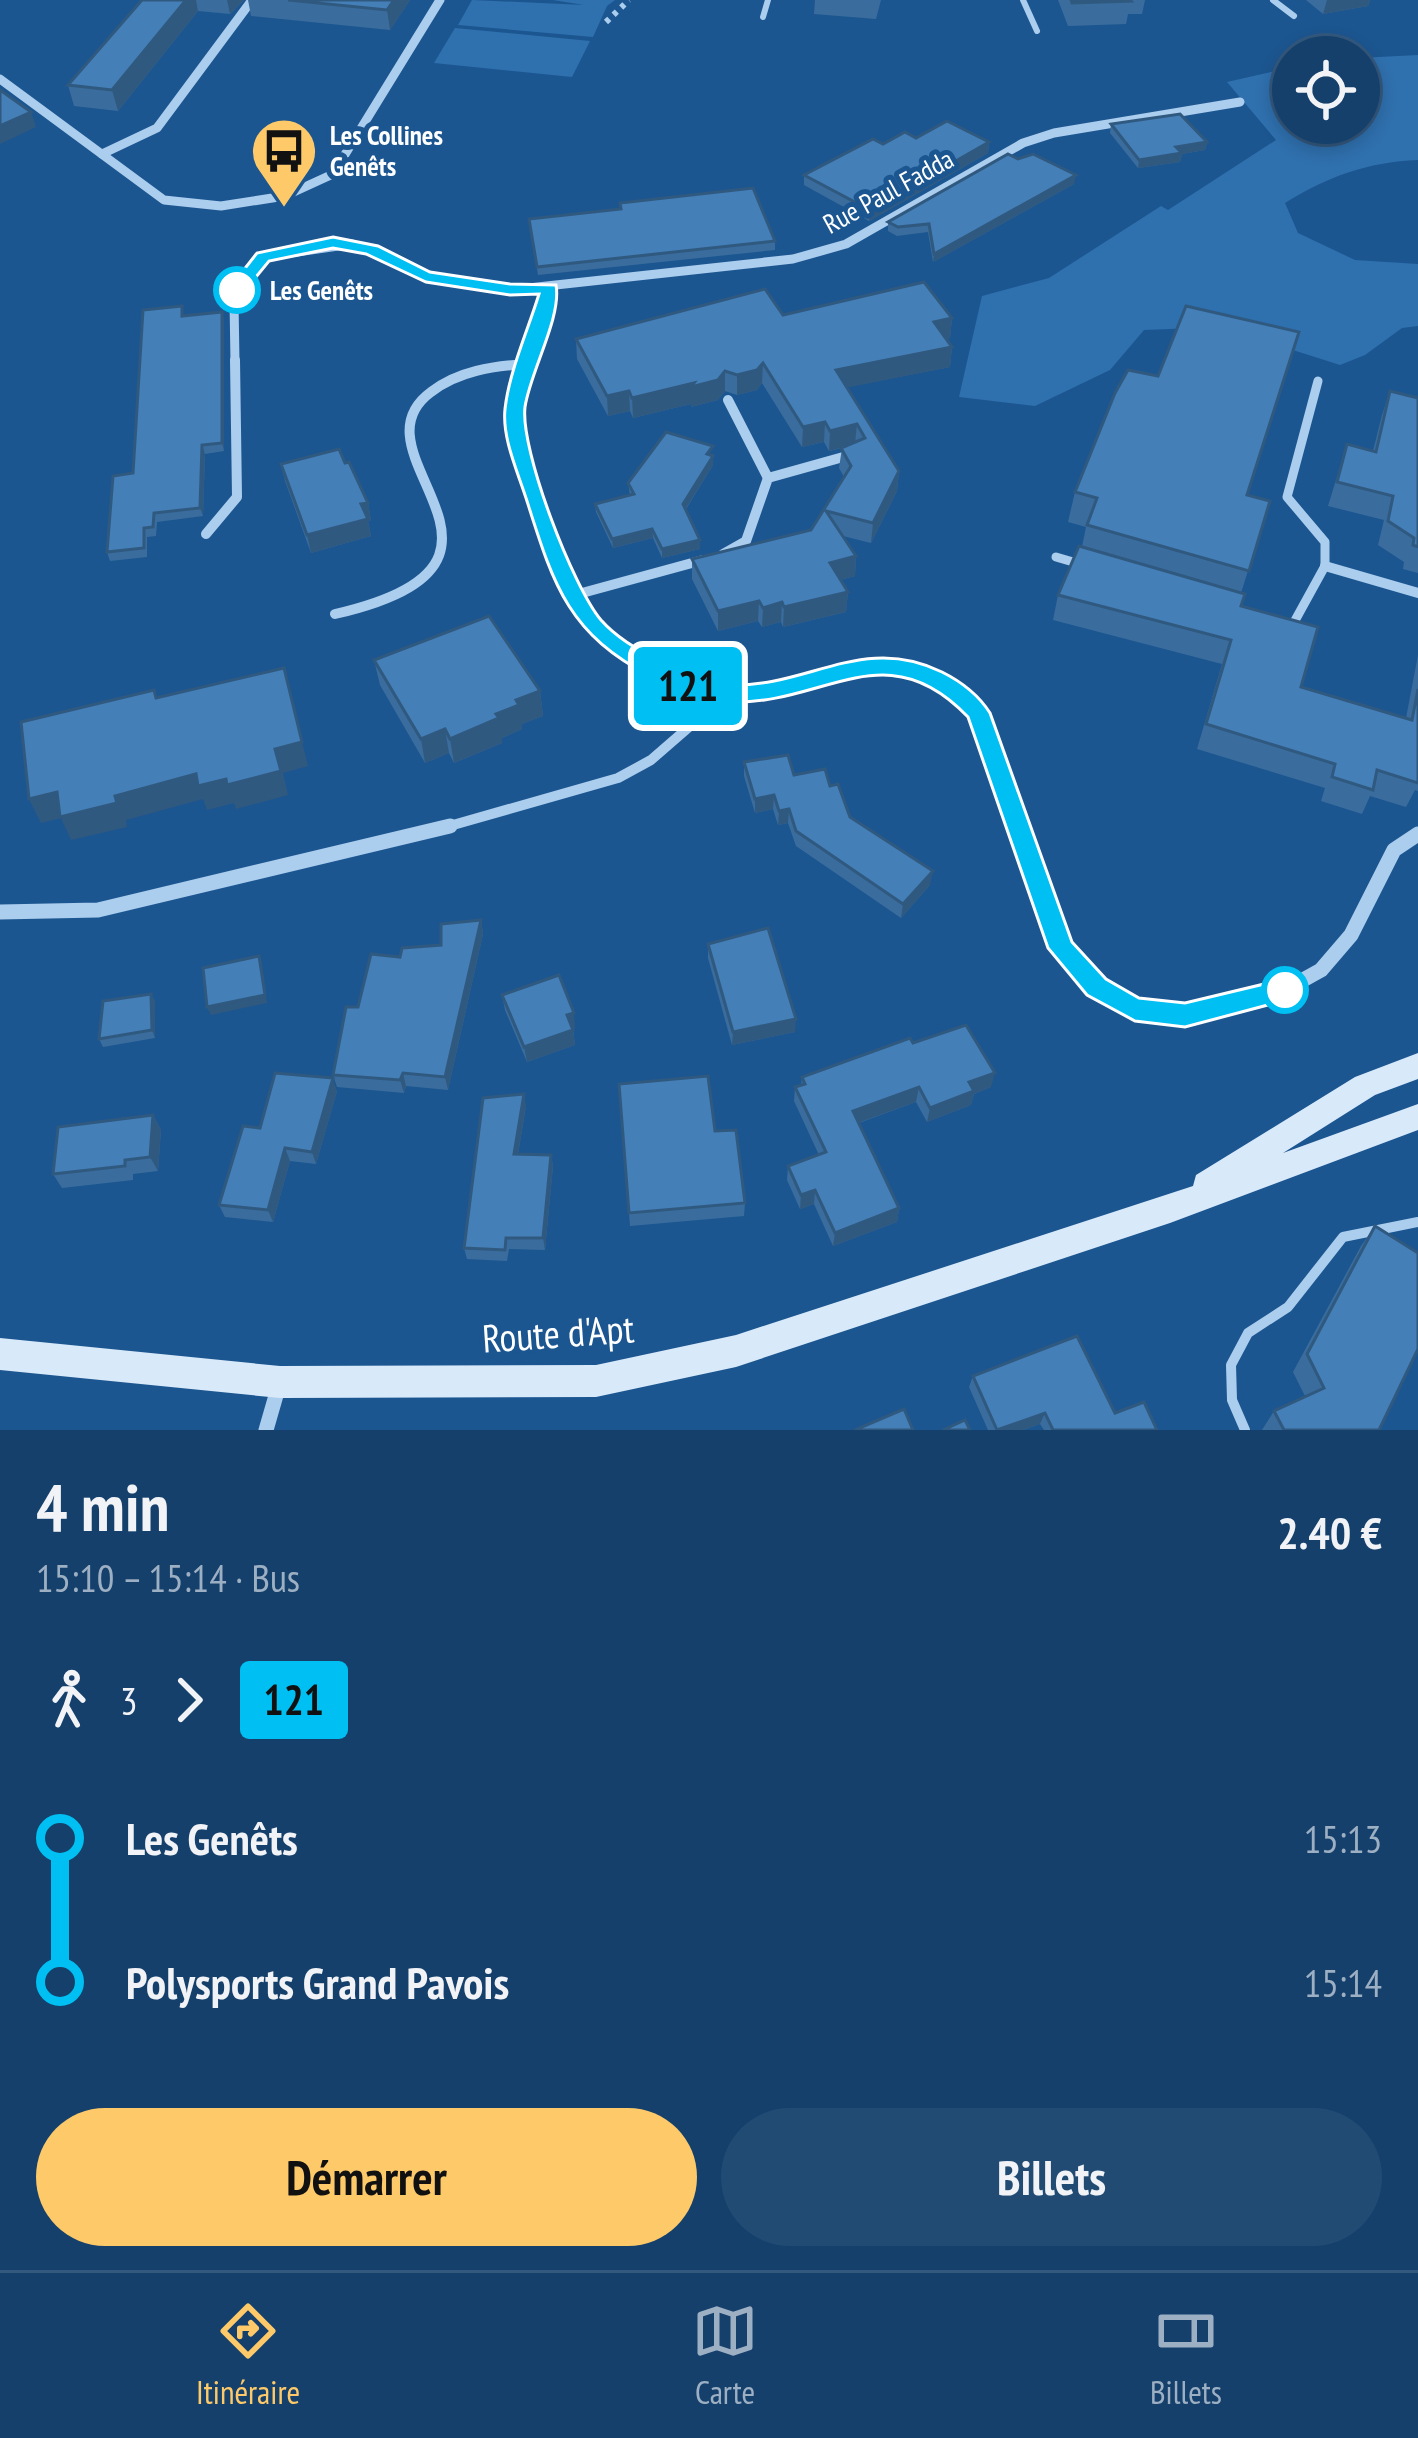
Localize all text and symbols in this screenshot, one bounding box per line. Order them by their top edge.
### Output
map controls [1272,36,1380,144]
button: locate [1272,36,1380,144]
bus stop icon: Les Collines Genêts [249,116,319,210]
place label: Les Collines Genêts [330,118,443,183]
street label: Rue Paul Fadda [817,141,959,241]
marker: Les Genêts [215,268,259,312]
place label: Les Genêts [270,273,373,307]
line badge: 121 [619,647,757,725]
text: 121 [658,658,718,713]
unlabelled marker [1263,968,1307,1012]
street label: Route d'Apt [480,1302,636,1364]
text: 4 min [36,1464,169,1549]
text: 2.40 € [1277,1503,1382,1561]
text: 15:10 – 15:14 · Bus [36,1552,300,1603]
icon: walk [36,1667,102,1733]
icon: forward [156,1667,222,1733]
text: 121 [264,1672,324,1727]
text: 3 [120,1675,138,1726]
text: Les Genêts [126,1809,298,1867]
text: 15:13 [1304,1813,1382,1864]
text: Polysports Grand Pavois [126,1953,509,2011]
text: 15:14 [1304,1957,1382,2008]
button: Démarrer [36,2108,697,2246]
button: Billets [721,2108,1382,2246]
tab: Itinéraire [196,2298,300,2413]
tab: Carte [692,2298,758,2413]
tab: Billets [1150,2298,1222,2413]

